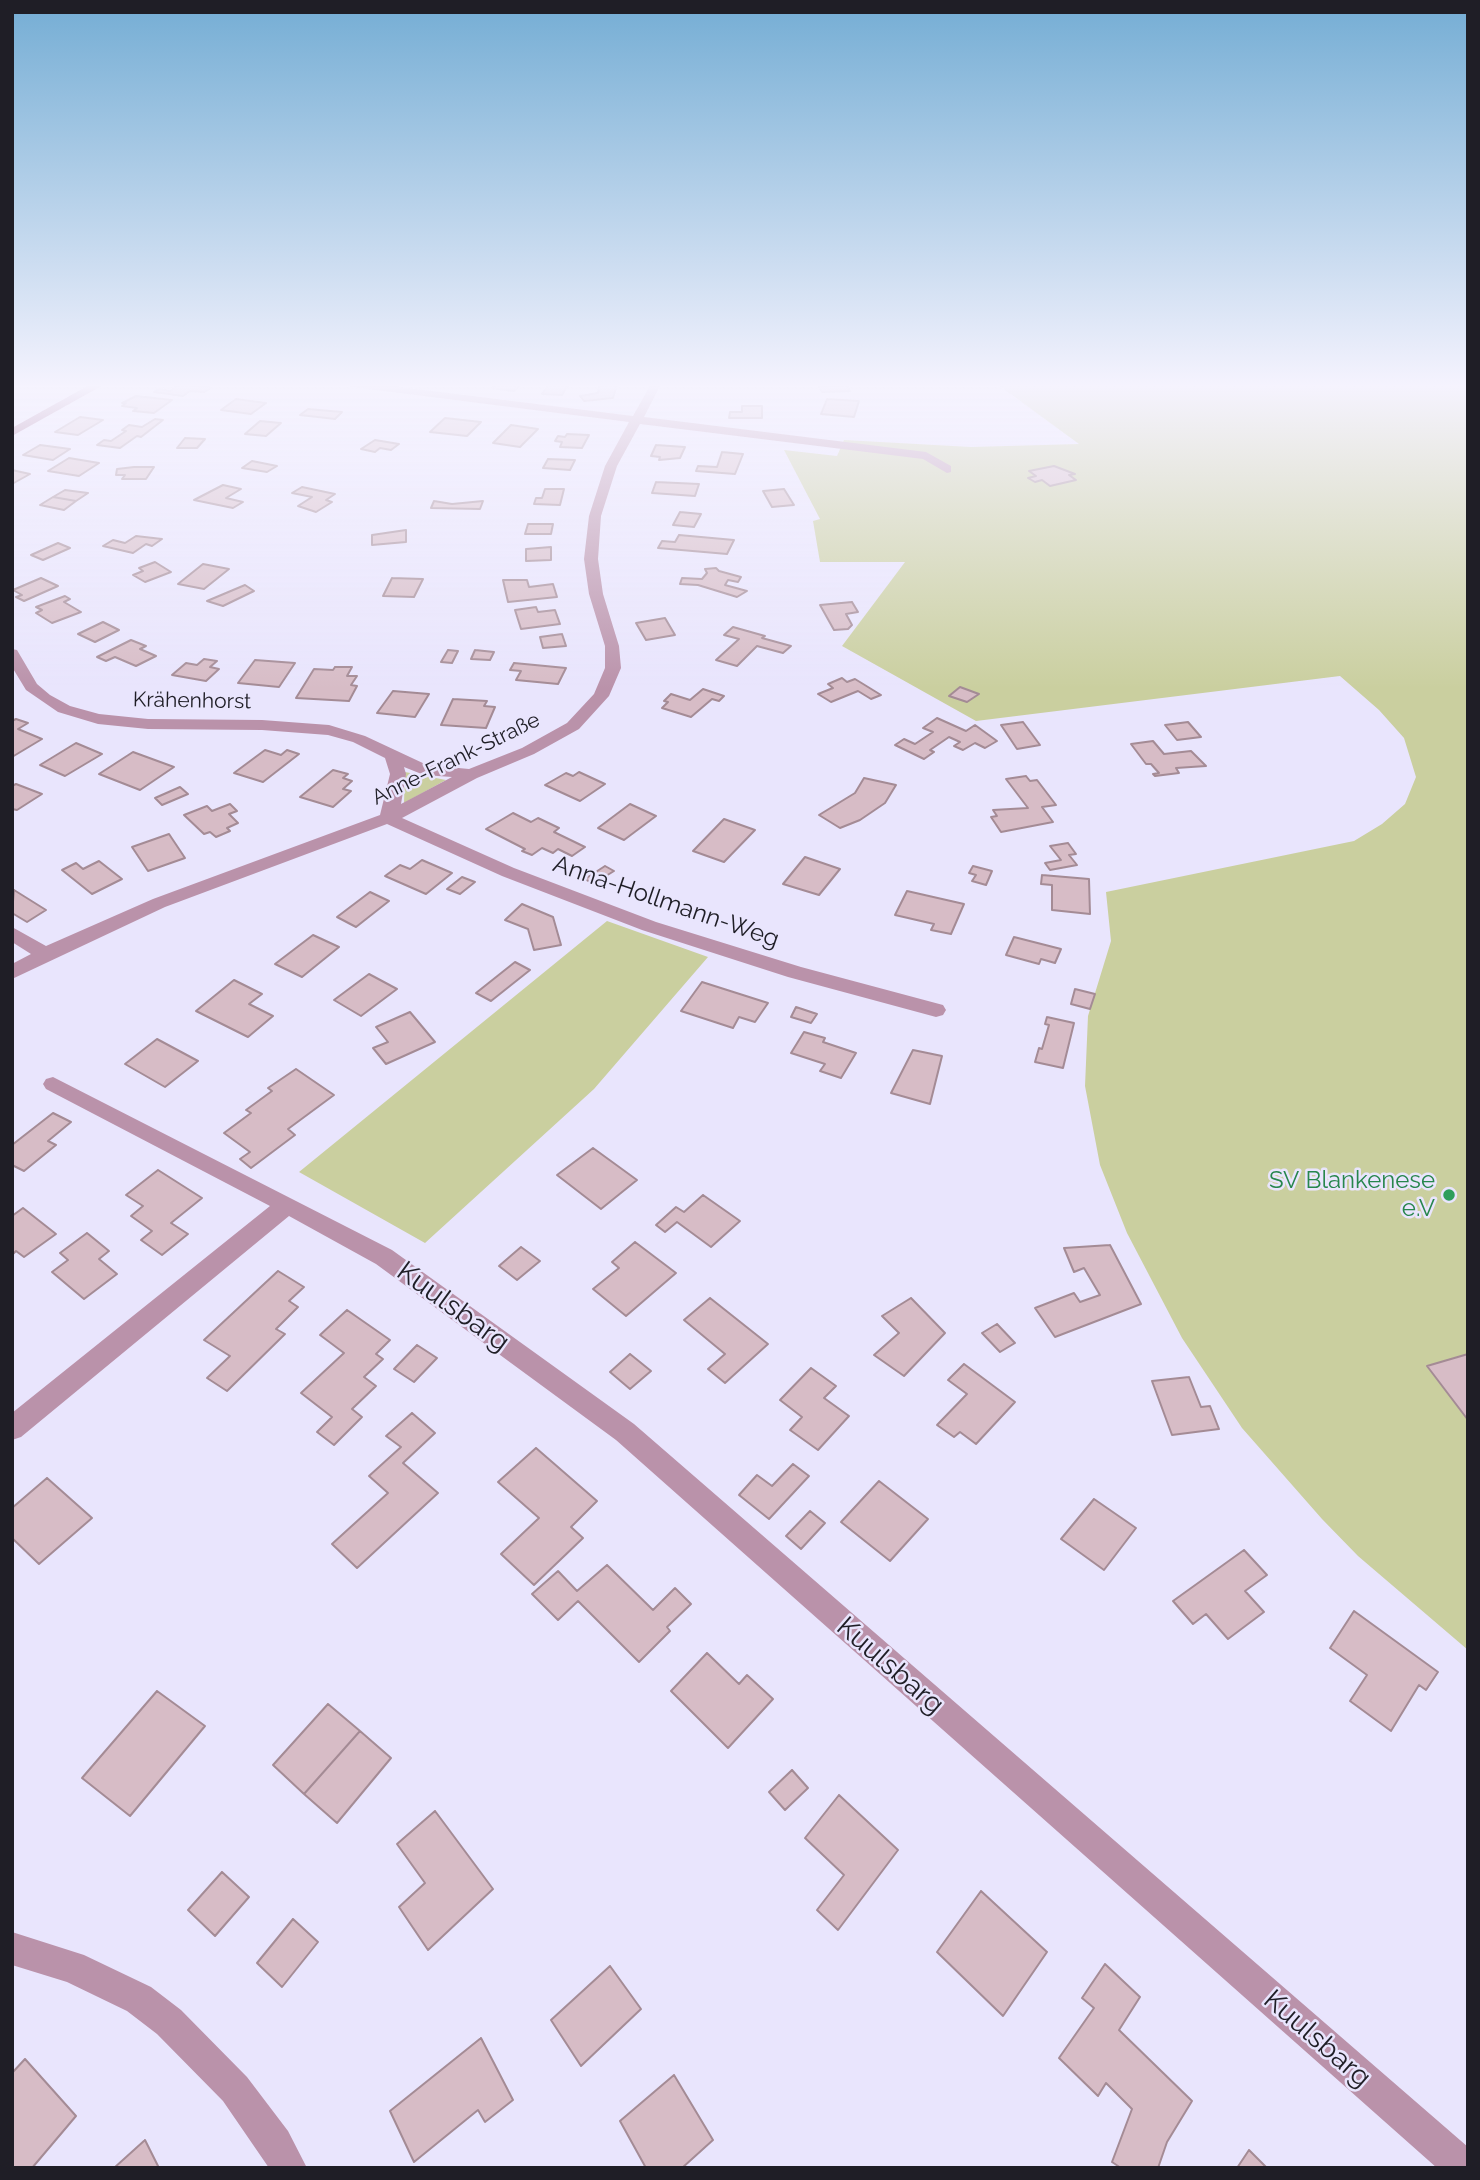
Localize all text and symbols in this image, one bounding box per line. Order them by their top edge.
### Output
street label: Krähenhorst [133,687,251,715]
street label: Anne-Frank-Straße [368,707,544,811]
street label: Anna-Hollmann-Weg [549,850,783,954]
place label: SV Blankenese e.V [1269,1167,1435,1223]
marker: SV Blankenese e.V [1441,1187,1457,1203]
street label: Kuulsbarg [390,1255,516,1359]
street label: Kuulsbarg [829,1610,951,1722]
street label: Kuulsbarg [1256,1983,1378,2095]

